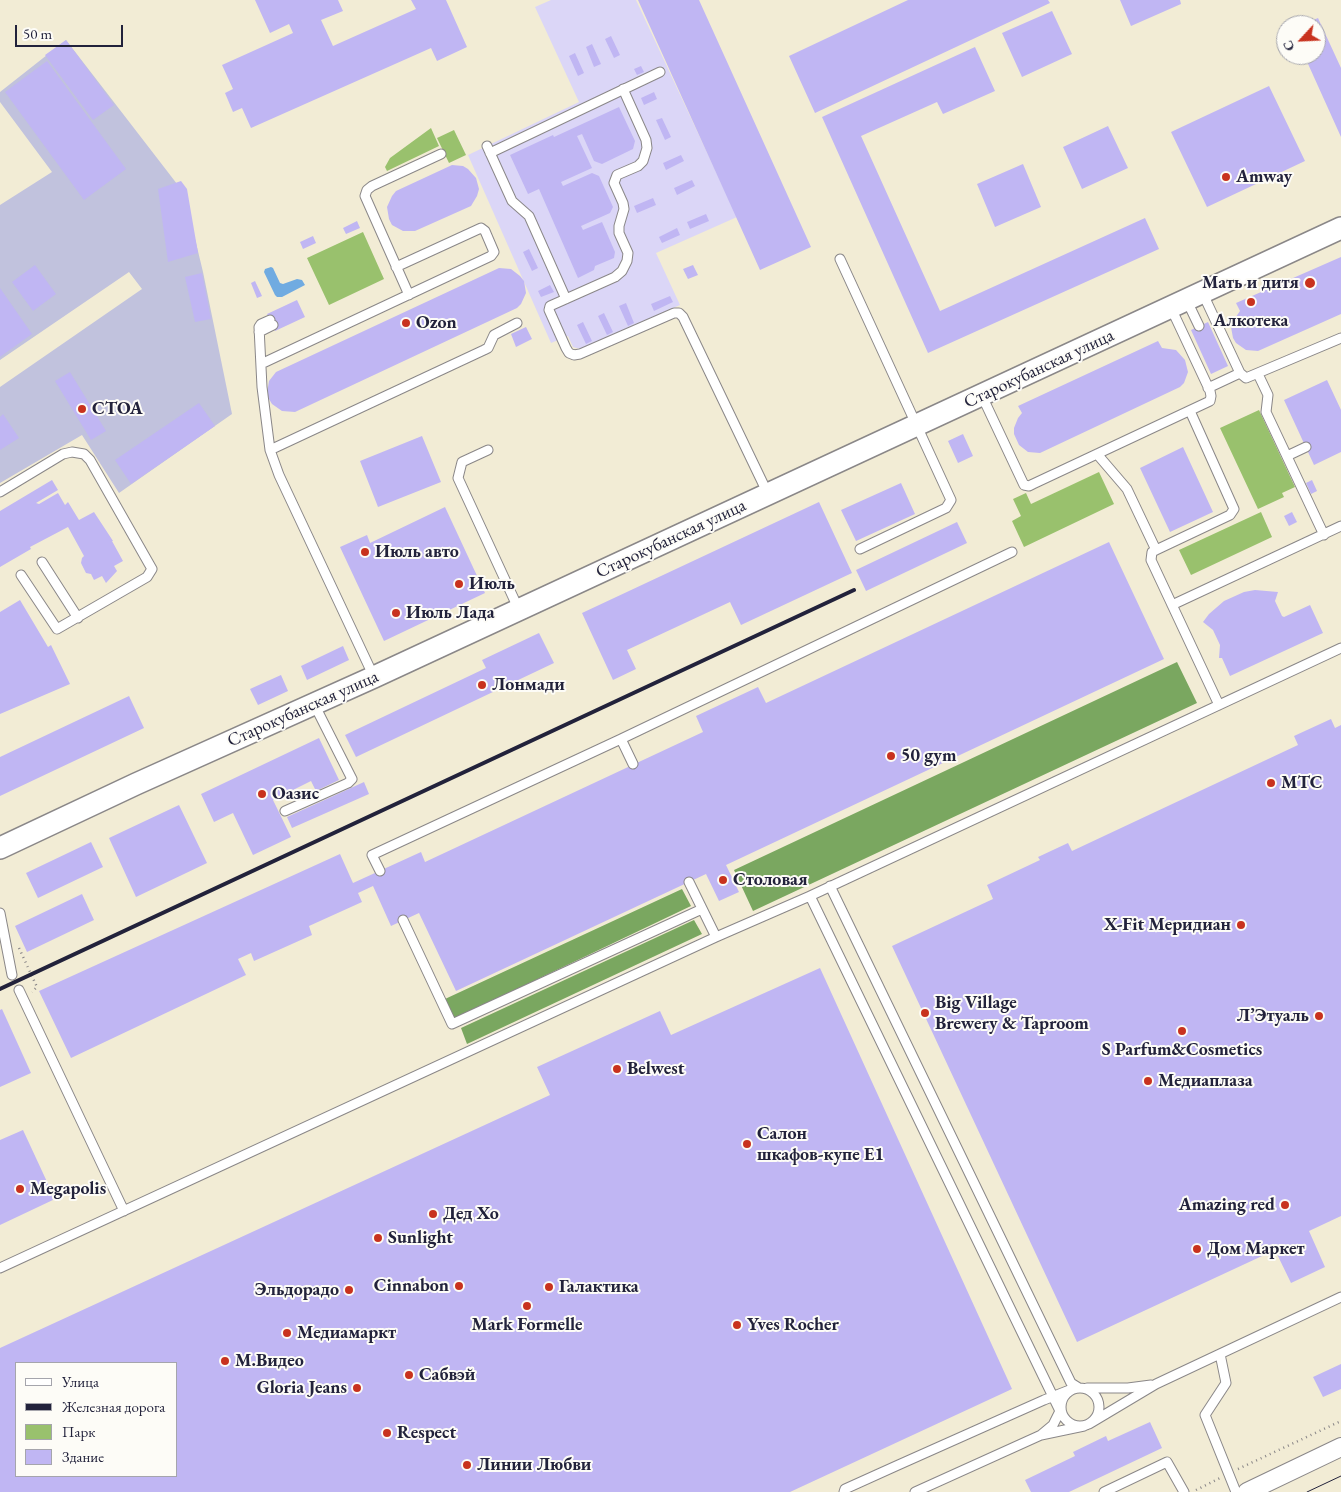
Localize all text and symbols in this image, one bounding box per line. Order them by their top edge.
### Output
scale bar [18,15,125,47]
north arrow [1276,15,1326,65]
text: 50 m [23,24,52,43]
text: С [1278,38,1299,54]
place label: Amway [1236,166,1292,188]
marker: Amway [1220,171,1232,183]
place label: Мать и дитя [1202,272,1299,294]
marker: Мать и дитя [1303,276,1317,290]
marker: Алкотека [1245,296,1257,308]
place label: Алкотека [1214,310,1288,332]
place label: Ozon [416,312,457,334]
marker: Ozon [400,317,412,329]
street label: Старокубанская улица [961,325,1117,413]
place label: СТОА [92,398,143,420]
marker: СТОА [76,403,88,415]
street label: Старокубанская улица [593,495,749,583]
place label: Июль авто [375,541,459,563]
marker: Июль авто [359,546,371,558]
place label: Июль [469,573,515,595]
marker: Июль [453,578,465,590]
place label: Июль Лада [406,602,495,624]
marker: Июль Лада [390,607,402,619]
street label: Старокубанская улица [224,666,382,752]
place label: Лонмади [492,674,565,696]
marker: Лонмади [476,679,488,691]
place label: 50 gym [901,745,956,767]
marker: 50 gym [885,750,897,762]
place label: МТС [1281,772,1322,794]
marker: МТС [1265,777,1277,789]
place label: Оазис [272,783,319,805]
marker: Оазис [256,788,268,800]
place label: Столовая [733,869,808,891]
marker: Столовая [717,874,729,886]
place label: X-Fit Меридиан [1104,914,1231,936]
marker: X-Fit Меридиан [1235,919,1247,931]
place label: Big Village Brewery & Taproom [935,992,1089,1034]
place label: Л’Этуаль [1237,1005,1309,1027]
marker: Big Village Brewery & Taproom [919,1007,931,1019]
marker: Л’Этуаль [1313,1010,1325,1022]
marker: S Parfum&Cosmetics [1176,1025,1188,1037]
place label: S Parfum&Cosmetics [1102,1039,1262,1061]
place label: Belwest [627,1058,685,1080]
marker: Belwest [611,1063,623,1075]
place label: Медиаплаза [1158,1070,1253,1092]
marker: Медиаплаза [1142,1075,1154,1087]
place label: Салон шкафов-купе Е1 [757,1123,884,1166]
marker: Салон шкафов-купе Е1 [741,1138,753,1150]
place label: Megapolis [30,1178,106,1200]
marker: Megapolis [14,1183,26,1195]
place label: Amazing red [1179,1194,1275,1216]
marker: Amazing red [1279,1199,1291,1211]
place label: Дед Хо [443,1203,499,1225]
marker: Дед Хо [427,1208,439,1220]
place label: Sunlight [388,1227,453,1249]
marker: Sunlight [372,1232,384,1244]
place label: Дом Маркет [1207,1238,1305,1260]
marker: Дом Маркет [1191,1243,1203,1255]
place label: Cinnabon [374,1275,449,1297]
place label: Галактика [559,1276,639,1298]
place label: Эльдорадо [255,1279,339,1301]
marker: Cinnabon [453,1280,465,1292]
marker: Галактика [543,1281,555,1293]
marker: Эльдорадо [343,1284,355,1296]
marker: Mark Formelle [521,1300,533,1312]
place label: Mark Formelle [472,1314,582,1336]
place label: Yves Rocher [747,1314,839,1336]
marker: Yves Rocher [731,1319,743,1331]
place label: Медиамаркт [297,1322,396,1344]
marker: Медиамаркт [281,1327,293,1339]
place label: М.Видео [235,1350,304,1372]
marker: М.Видео [219,1355,231,1367]
legend [15,1362,178,1477]
place label: Сабвэй [419,1364,475,1386]
marker: Сабвэй [403,1369,415,1381]
text: Улица [62,1372,99,1391]
place label: Gloria Jeans [257,1377,347,1399]
marker: Gloria Jeans [351,1382,363,1394]
text: Железная дорога [62,1397,165,1416]
text: Парк [62,1422,95,1441]
place label: Respect [397,1422,456,1444]
marker: Respect [381,1427,393,1439]
text: Здание [62,1447,104,1466]
place label: Линии Любви [477,1454,591,1476]
marker: Линии Любви [461,1459,473,1471]

